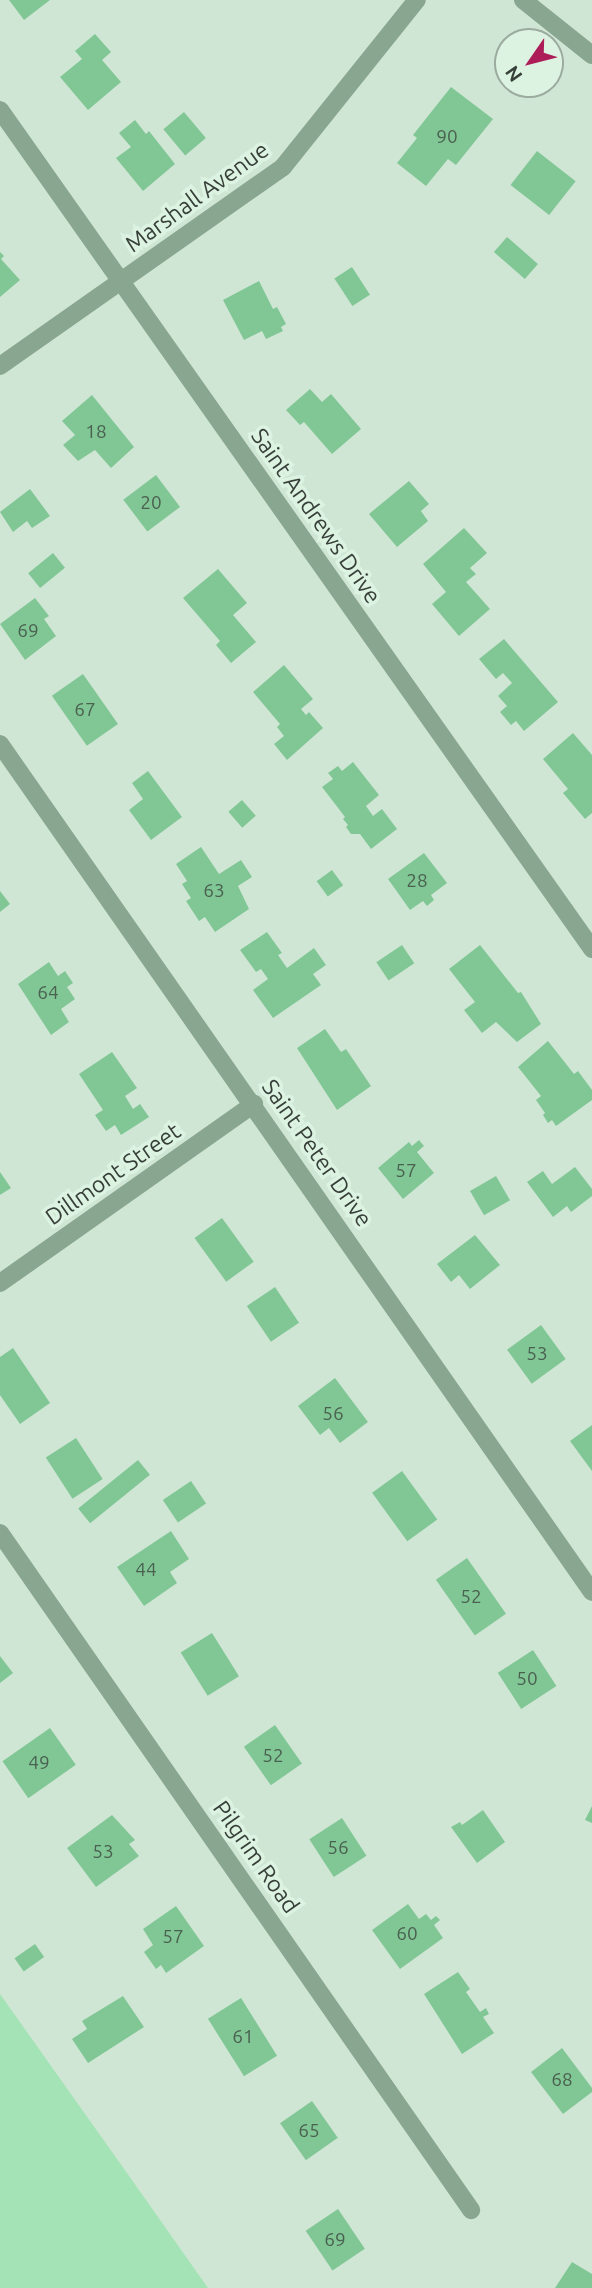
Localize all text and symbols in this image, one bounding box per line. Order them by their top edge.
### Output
north arrow [494,28,564,98]
text: N [500,62,527,86]
house number: 90 [436,126,458,148]
street label: Marshall Avenue [120,136,274,258]
house number: 18 [85,421,107,443]
street label: Saint Andrews Drive [245,423,387,609]
house number: 20 [140,492,162,514]
house number: 69 [17,620,39,642]
house number: 67 [74,699,96,721]
house number: 28 [406,870,428,892]
house number: 63 [203,880,225,902]
house number: 64 [37,982,59,1004]
street label: Saint Peter Drive [256,1074,378,1232]
street label: Dillmont Street [40,1117,186,1231]
house number: 57 [395,1160,417,1182]
house number: 53 [526,1343,548,1365]
house number: 56 [322,1403,344,1425]
house number: 44 [135,1559,157,1581]
house number: 52 [460,1586,482,1608]
house number: 50 [516,1668,538,1690]
house number: 52 [262,1745,284,1767]
house number: 49 [28,1752,50,1774]
street label: Pilgrim Road [207,1795,305,1919]
house number: 56 [327,1837,349,1859]
house number: 53 [92,1841,114,1863]
house number: 60 [396,1923,418,1945]
house number: 57 [162,1926,184,1948]
house number: 61 [232,2026,254,2048]
house number: 68 [551,2069,573,2091]
house number: 65 [298,2120,320,2142]
house number: 69 [324,2229,346,2251]

